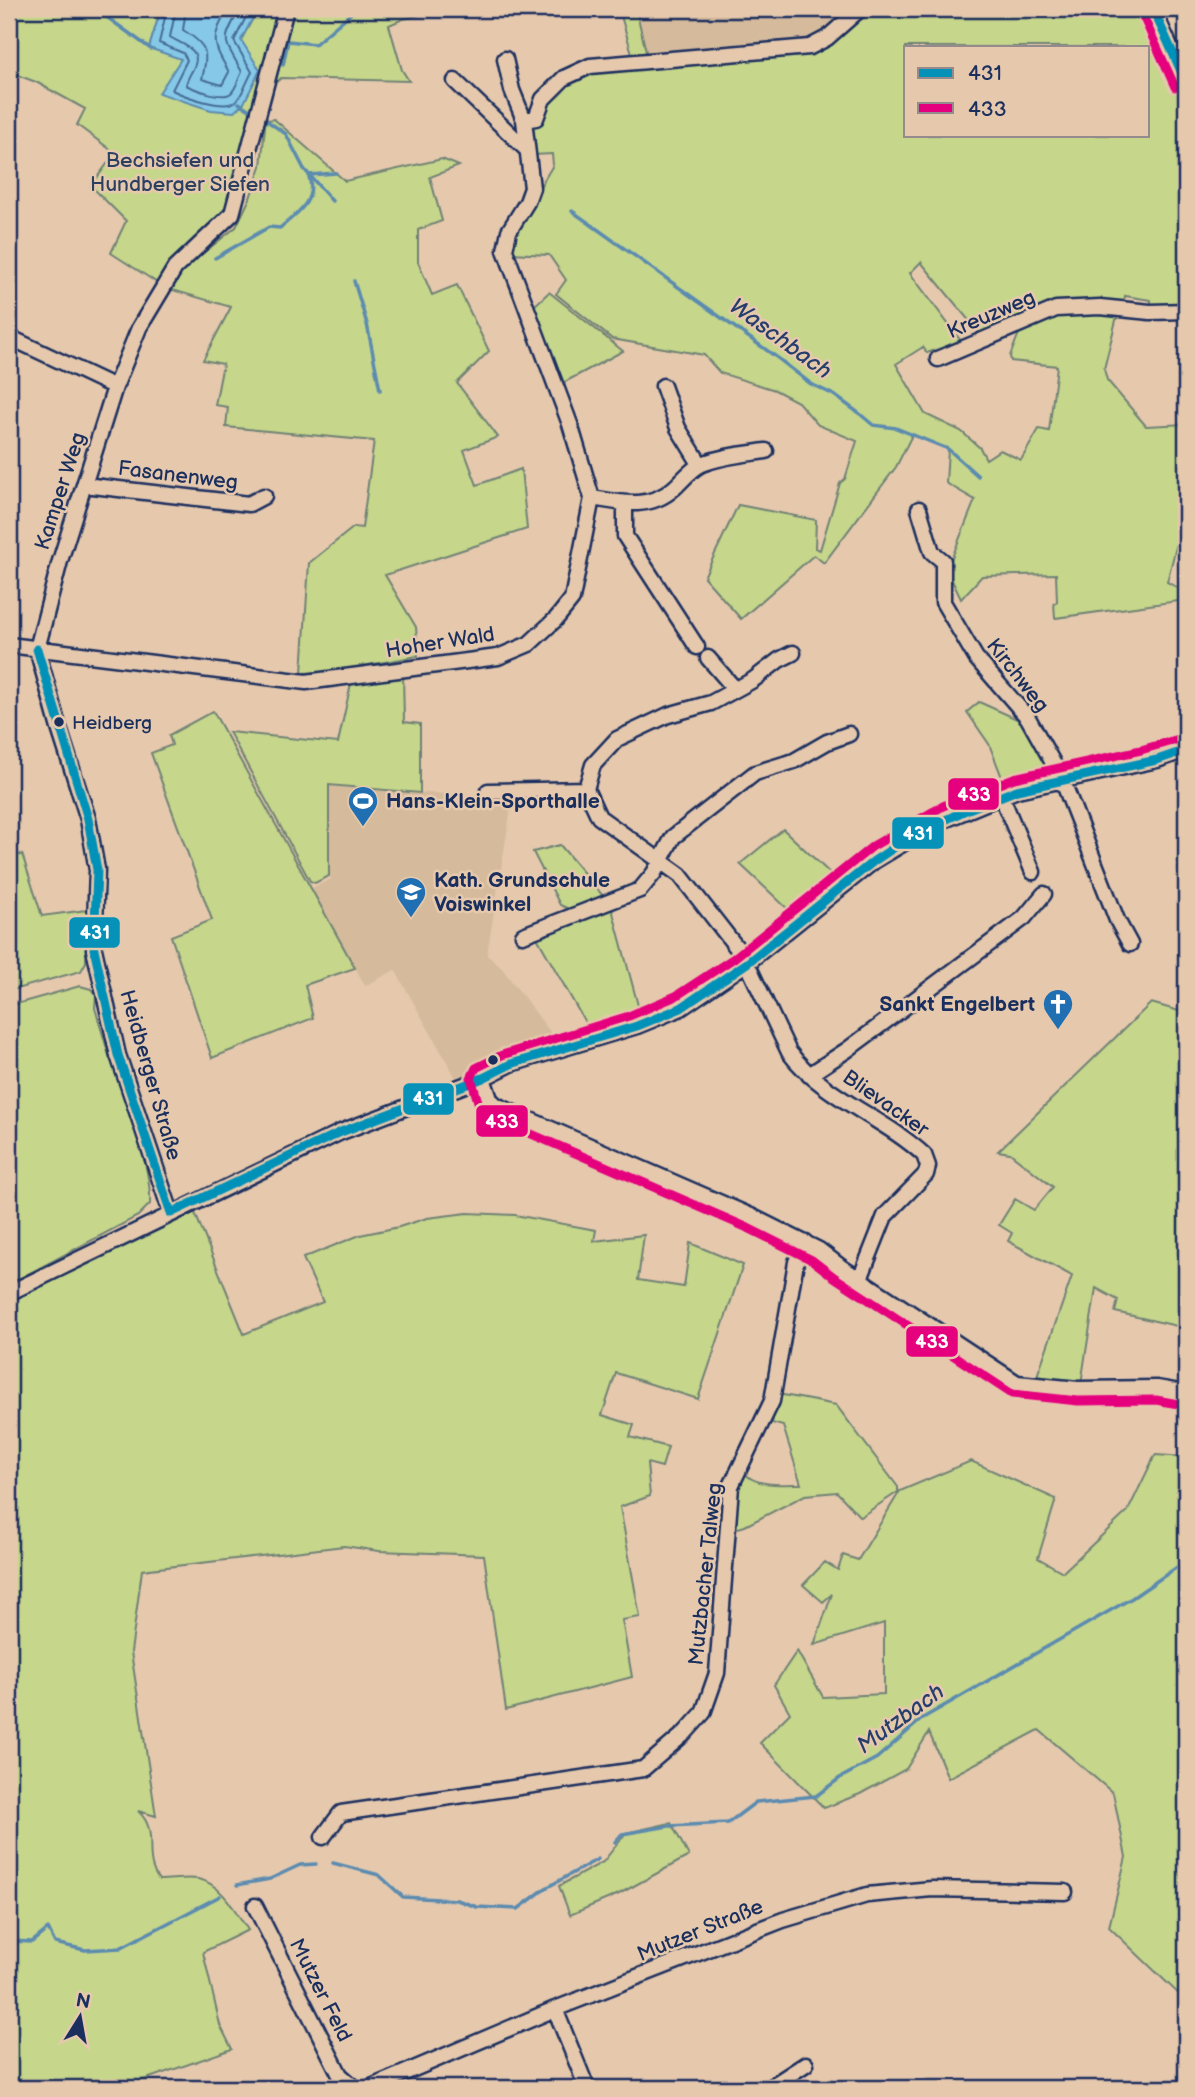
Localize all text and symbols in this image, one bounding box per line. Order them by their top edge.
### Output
legend [904,46,1150,136]
text: 431 [968,61,1002,86]
text: 433 [968,97,1007,122]
park label: Bechsiefen und Hundberger Siefen [90,148,270,197]
street label: Kreuzweg [943,285,1039,344]
water label: Waschbach [724,292,837,386]
street label: Kamper Weg [30,429,91,553]
street label: Fasanenweg [117,456,239,495]
street label: Hoher Wald [384,622,496,663]
street label: Kirchweg [981,633,1054,717]
place label: Heidberg [72,712,152,735]
marker: Heidberg [52,715,66,729]
line badge: 433 [947,777,1000,811]
sports icon: Hans-Klein-Sporthalle [346,784,380,828]
text: 433 [957,784,991,807]
place label: Hans-Klein-Sporthalle [386,789,600,814]
line badge: 431 [891,816,945,850]
text: 431 [903,823,933,846]
place label: Kath. Grundschule Voiswinkel [434,868,610,917]
school or university icon: Kath. Grundschule Voiswinkel [394,875,428,919]
line badge: 431 [68,916,121,949]
text: 431 [80,922,110,945]
street label: Heidberger Straße [114,987,187,1163]
church icon: Sankt Engelbert [1041,987,1075,1031]
place label: Sankt Engelbert [880,992,1035,1017]
unlabelled marker [486,1053,500,1067]
street label: Blievacker [838,1065,934,1142]
line badge: 431 [402,1082,455,1116]
text: 431 [413,1088,443,1111]
line badge: 433 [475,1104,529,1138]
text: 433 [485,1111,519,1134]
line badge: 433 [905,1325,959,1358]
text: 433 [915,1331,949,1354]
street label: Mutzbacher Talweg [683,1482,728,1667]
water label: Mutzbach [851,1677,950,1760]
street label: Mutzer Straße [634,1894,767,1967]
street label: Mutzer Feld [284,1934,357,2046]
north arrow [46,1982,116,2052]
text: N [74,1989,92,2014]

